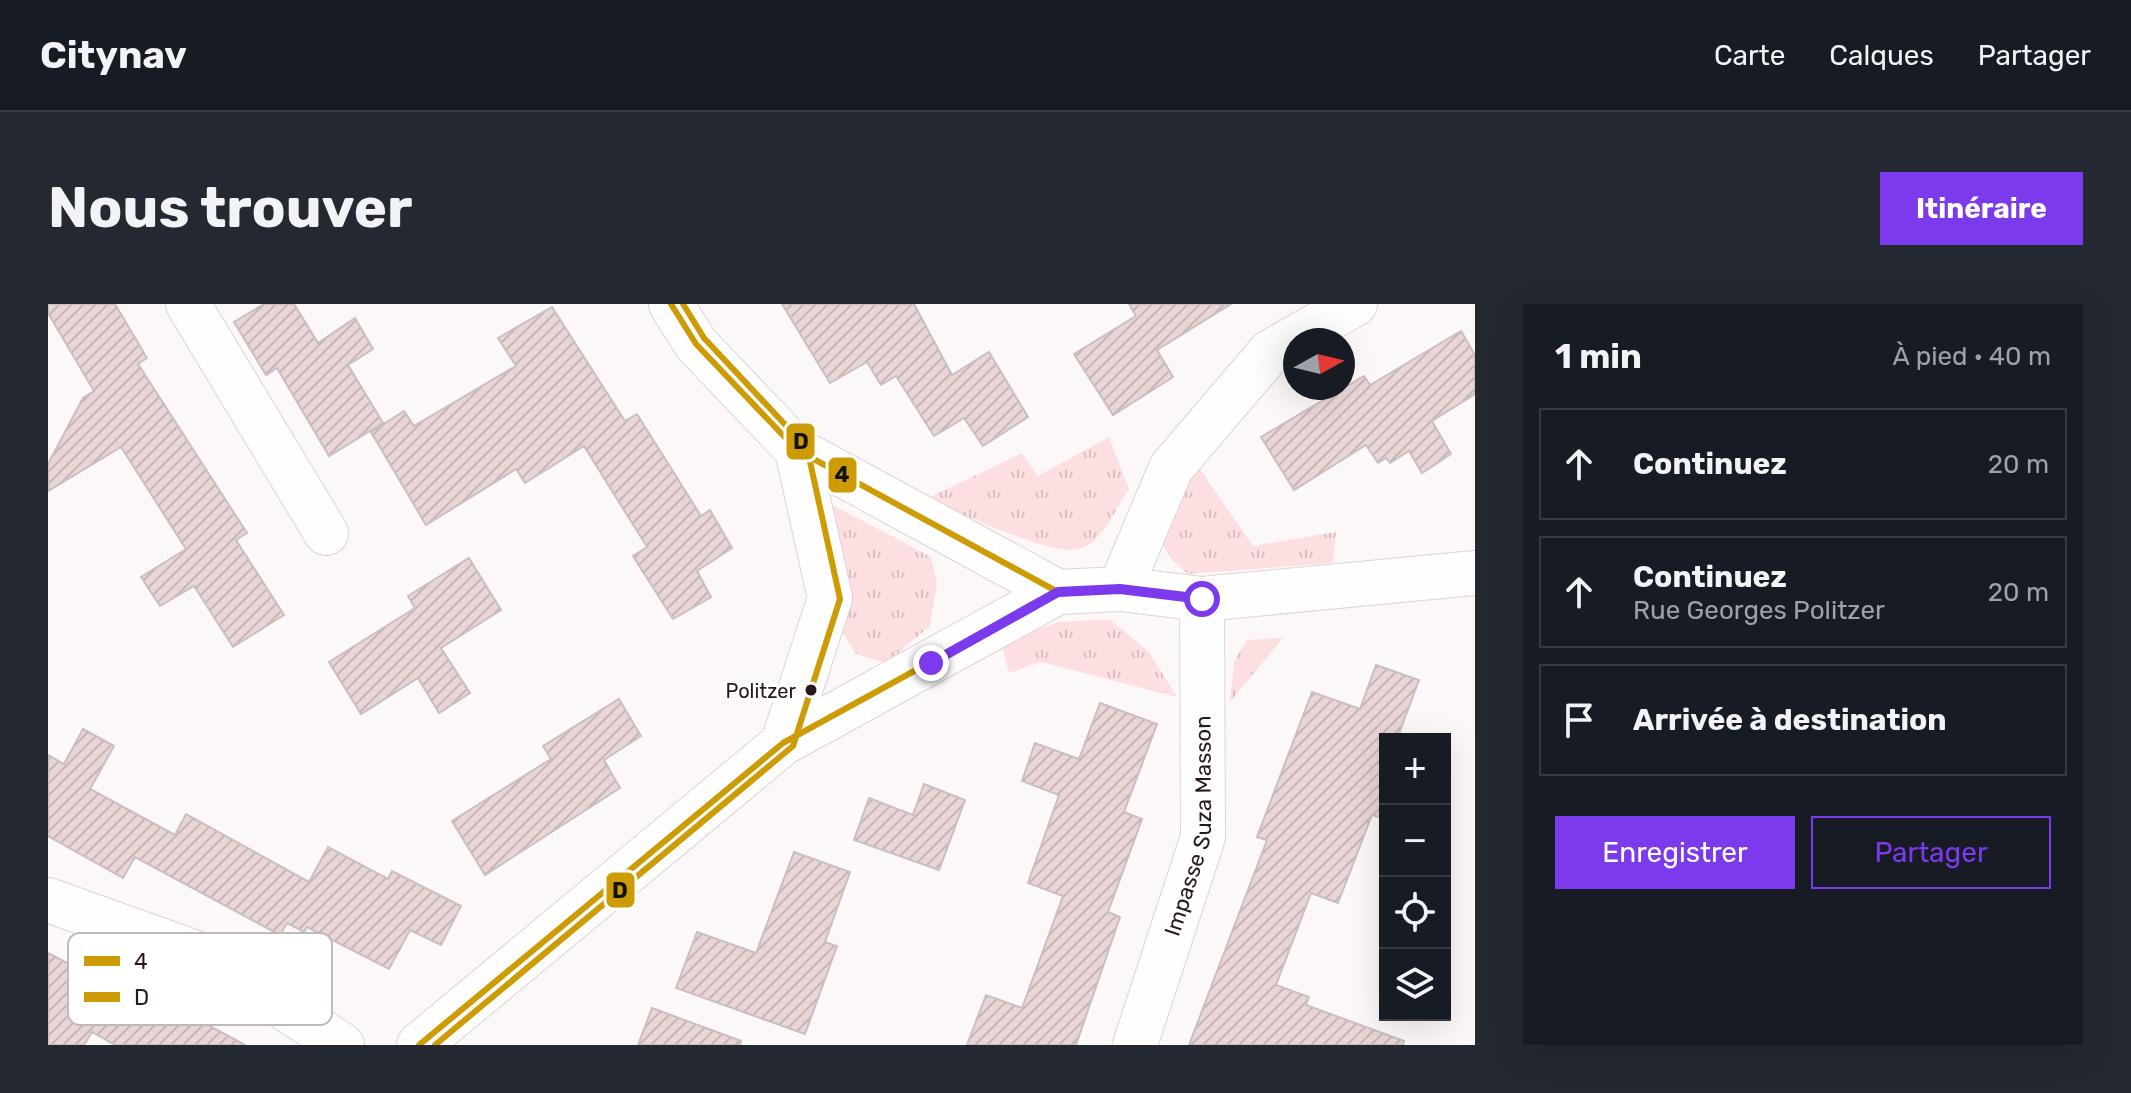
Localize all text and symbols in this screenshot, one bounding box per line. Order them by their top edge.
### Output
text: Citynav [40,32,187,78]
text: Carte [1714,39,1785,72]
text: Calques [1829,39,1934,72]
text: Partager [1978,39,2091,72]
button: Itinéraire [1880,172,2083,245]
text: Nous trouver [48,175,413,241]
north arrow [1283,328,1355,400]
text: 1 min [1555,336,1642,377]
text: À pied · 40 m [1893,341,2051,372]
line badge: D [785,422,816,461]
text: D [793,428,809,455]
icon: ahead [1557,442,1601,486]
text: Continuez [1633,446,1787,482]
text: 20 m [1988,449,2049,480]
line badge: 4 [827,456,858,494]
text: 4 [834,461,850,488]
text: Continuez [1633,559,1787,595]
icon: ahead [1557,570,1601,614]
text: 20 m [1988,577,2049,608]
route start [1184,581,1220,617]
text: Rue Georges Politzer [1633,595,1885,626]
route end [913,645,949,681]
place label: Politzer [725,679,796,703]
marker: Politzer [803,682,819,698]
icon: arrive [1557,698,1601,742]
text: Arrivée à destination [1633,702,1947,738]
street label: Impasse Suza Masson [1159,715,1217,939]
map controls [1379,733,1451,1021]
button: + [1379,733,1451,805]
button: − [1379,805,1451,877]
button: Enregistrer [1555,816,1795,889]
button: Partager [1811,816,2051,889]
line badge: D [605,871,636,909]
text: D [612,877,628,904]
button: locate [1379,877,1451,949]
legend [68,933,332,1025]
text: 4 [134,948,148,975]
button: layers [1379,949,1451,1021]
text: D [134,984,149,1011]

